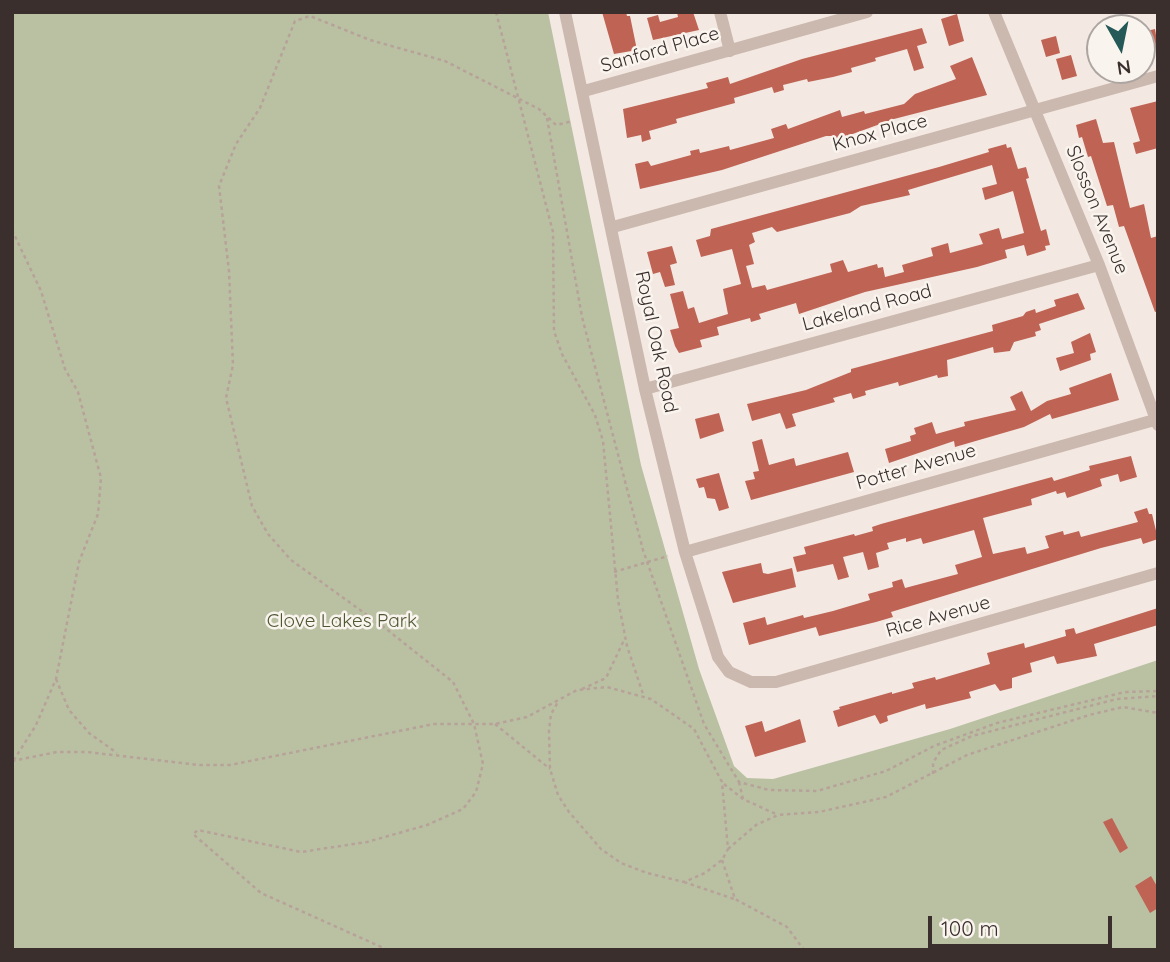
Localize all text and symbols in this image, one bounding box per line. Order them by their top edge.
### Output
north arrow [1086,14,1156,84]
street label: Sanford Place [598,22,722,78]
text: N [1115,55,1133,81]
street label: Knox Place [830,109,930,157]
street label: Slosson Avenue [1061,142,1133,278]
street label: Royal Oak Road [630,269,682,415]
street label: Lakeland Road [800,280,934,336]
street label: Potter Avenue [853,439,979,495]
street label: Rice Avenue [883,591,993,643]
park label: Clove Lakes Park [267,610,417,632]
scale bar [932,902,1116,946]
text: 100 m [941,915,999,941]

